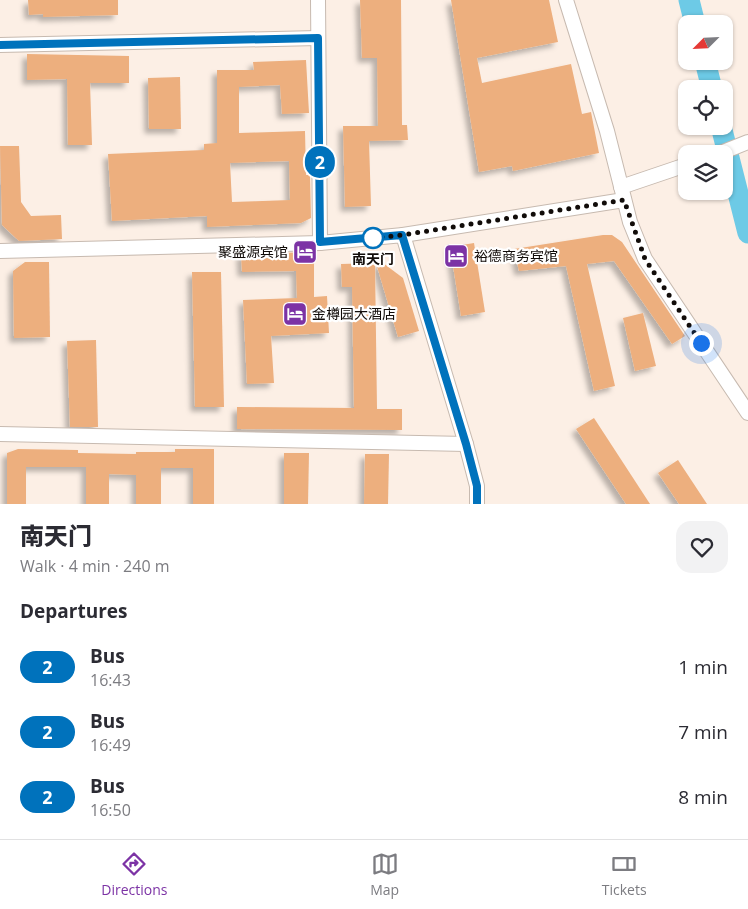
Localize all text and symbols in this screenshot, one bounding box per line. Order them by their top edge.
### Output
north arrow [678,15,732,70]
map controls [678,15,733,200]
button: locate [678,80,733,135]
button: layers [678,145,733,200]
line badge: 2 [304,146,336,178]
text: 2 [315,150,325,174]
marker: 南天门 [362,227,384,249]
hotel icon: 聚盛源宾馆 [292,239,318,265]
place label: 聚盛源宾馆 [218,242,288,261]
hotel icon: 裕德商务宾馆 [443,243,469,269]
place label: 裕德商务宾馆 [474,246,558,265]
place label: 南天门 [352,249,394,268]
hotel icon: 金樽园大酒店 [282,301,308,327]
place label: 金樽园大酒店 [312,304,396,323]
your location [689,331,714,356]
text: 南天门 [20,519,92,552]
button: heart [676,521,728,573]
text: Walk · 4 min · 240 m [20,555,170,577]
text: Departures [20,598,127,624]
text: Bus [90,643,125,669]
text: 1 min [678,654,728,680]
text: 2 [42,655,53,679]
text: 16:43 [90,669,131,691]
text: Bus [90,708,125,734]
text: 7 min [678,719,728,745]
text: 2 [42,720,53,744]
text: 16:49 [90,734,131,756]
text: Bus [90,773,125,799]
text: 8 min [678,784,728,810]
text: 2 [42,785,53,809]
text: 16:50 [90,799,131,821]
tab: Directions [101,850,168,899]
tab: Map [370,850,399,899]
tab: Tickets [602,850,647,899]

